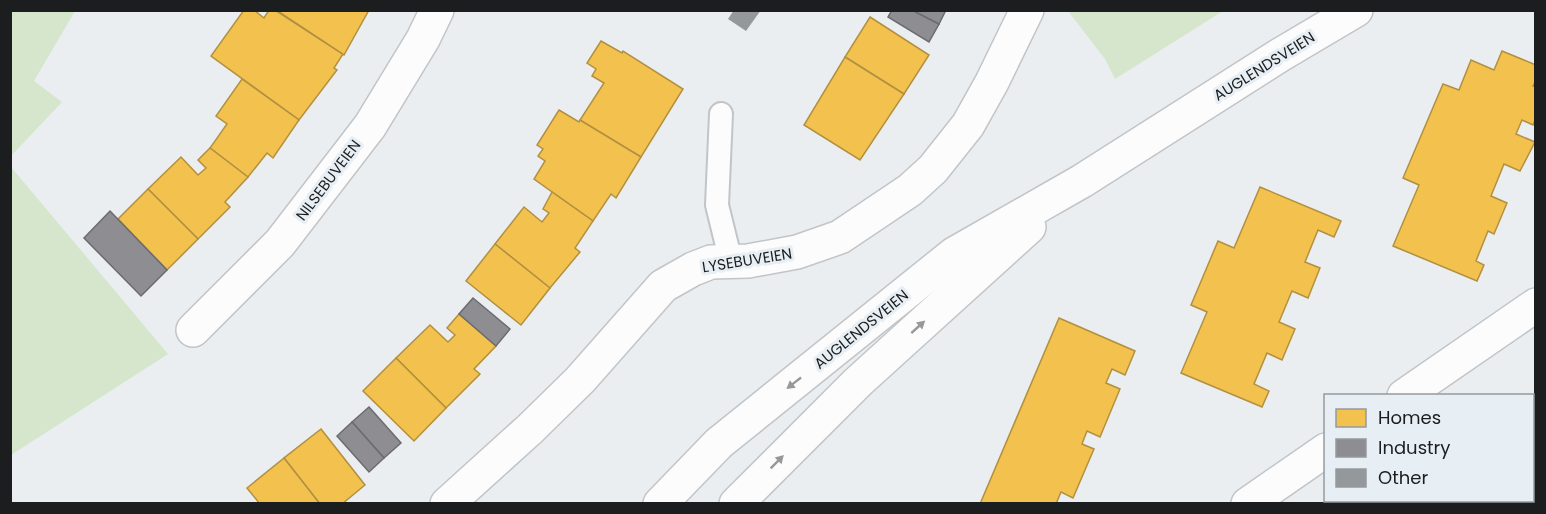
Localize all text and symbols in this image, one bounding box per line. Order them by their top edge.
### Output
street label: AUGLENDSVEIEN [1209,26,1319,106]
street label: NILSEBUVEIEN [291,135,365,225]
street label: LYSEBUVEIEN [701,243,793,277]
street label: AUGLENDSVEIEN [809,284,913,374]
one-way arrow [910,320,925,334]
one-way arrow [787,377,802,389]
legend [1324,394,1534,502]
text: Homes [1378,405,1441,430]
text: Industry [1378,435,1450,460]
one-way arrow [769,455,783,469]
text: Other [1378,465,1428,490]

